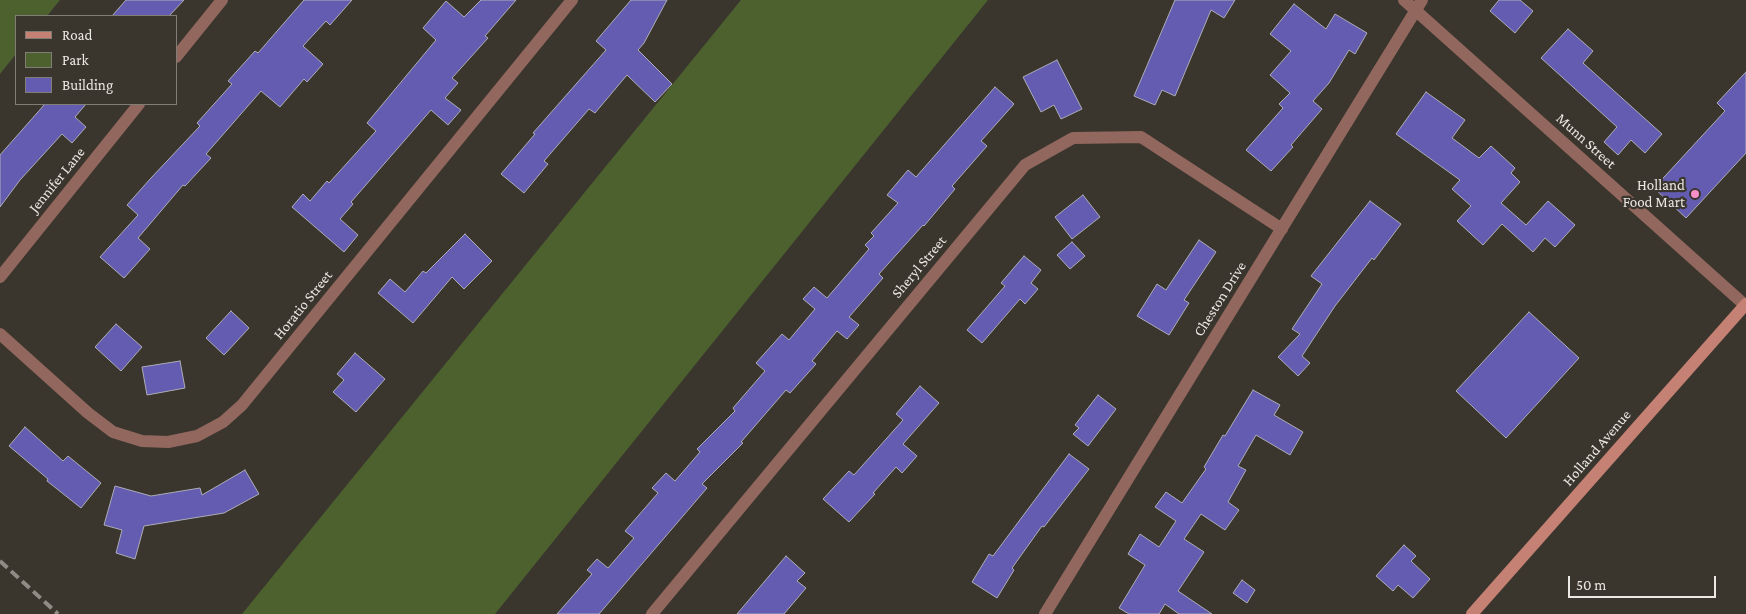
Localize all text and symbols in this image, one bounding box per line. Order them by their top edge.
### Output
legend [15,15,178,105]
text: Road [62,27,92,43]
text: Park [62,52,89,68]
text: Building [62,77,113,93]
street label: Munn Street [1552,109,1620,173]
street label: Jennifer Lane [25,144,89,216]
place label: Holland Food Mart [1623,176,1685,211]
marker: Holland Food Mart [1689,188,1701,200]
street label: Sheryl Street [888,232,950,302]
street label: Cheston Drive [1190,258,1250,340]
street label: Horatio Street [270,267,336,343]
street label: Holland Avenue [1559,406,1635,490]
scale bar [1571,566,1718,598]
text: 50 m [1576,577,1606,593]

